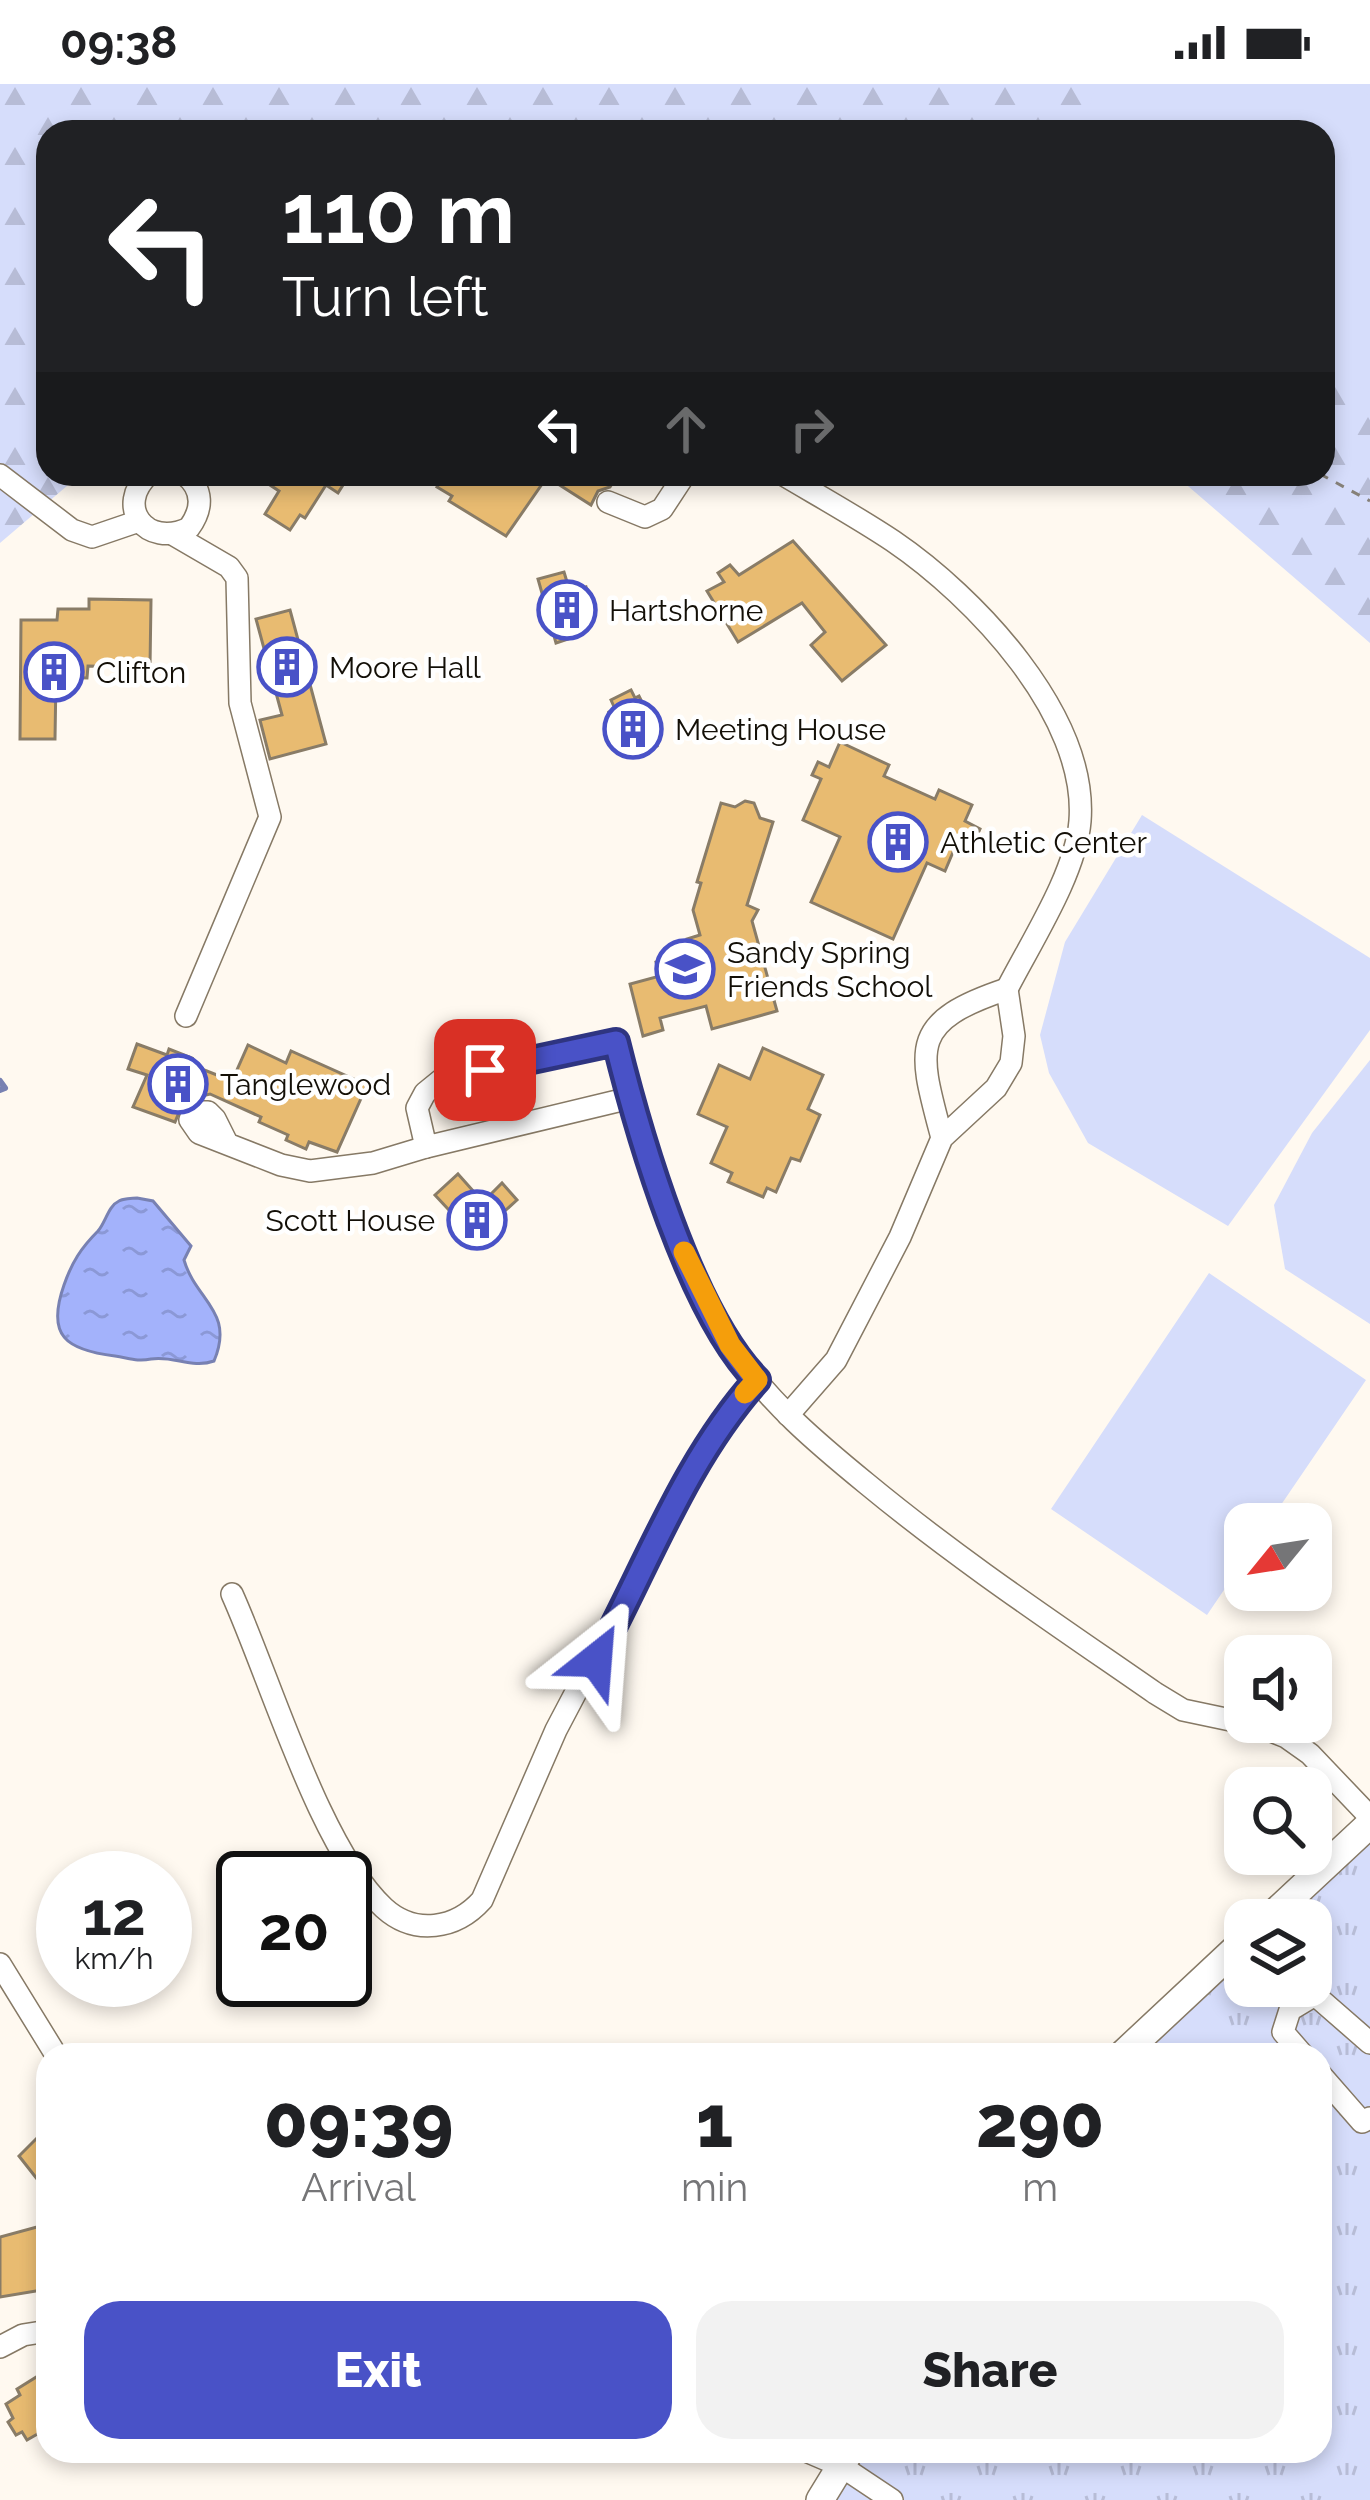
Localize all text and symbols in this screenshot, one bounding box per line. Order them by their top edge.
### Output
text: 09:38 [60,16,178,69]
text: 110 m [282,164,515,263]
icon: left [84,168,240,324]
text: Turn left [282,265,489,329]
icon: left [527,396,593,462]
icon: ahead [653,396,719,462]
icon: right [779,396,845,462]
building icon: Hartshorne [536,579,598,641]
place label: Hartshorne [609,593,763,628]
building icon: Moore Hall [256,636,318,698]
building icon: Clifton [23,641,85,703]
place label: Moore Hall [329,650,482,685]
place label: Clifton [96,655,186,690]
building icon: Meeting House [602,698,664,760]
place label: Meeting House [675,712,886,747]
building icon: Athletic Center [867,811,929,873]
place label: Athletic Center [940,825,1147,860]
place label: Sandy Spring Friends School [727,935,933,1004]
school or university icon: Sandy Spring Friends School [654,938,716,1000]
pin [434,1019,536,1121]
icon: arrive [452,1037,518,1103]
building icon: Tanglewood [147,1053,209,1115]
place label: Tanglewood [220,1067,391,1102]
building icon: Scott House [446,1189,508,1251]
place label: Scott House [265,1203,435,1238]
north arrow [1224,1503,1332,1611]
map controls [1224,1503,1332,2007]
position arrow [533,1597,659,1723]
button: sound [1224,1635,1332,1743]
button: search [1224,1767,1332,1875]
speed limit sign: 20 [216,1851,372,2007]
text: 12 [82,1879,146,1949]
button: layers [1224,1899,1332,2007]
text: km/h [74,1941,154,1976]
text: 09:39 [264,2079,453,2164]
text: 1 [696,2079,733,2164]
text: 290 [976,2079,1104,2164]
text: Arrival [301,2164,416,2210]
text: min [681,2164,748,2210]
text: m [1022,2164,1058,2210]
button: Exit [84,2301,672,2439]
button: Share [696,2301,1284,2439]

